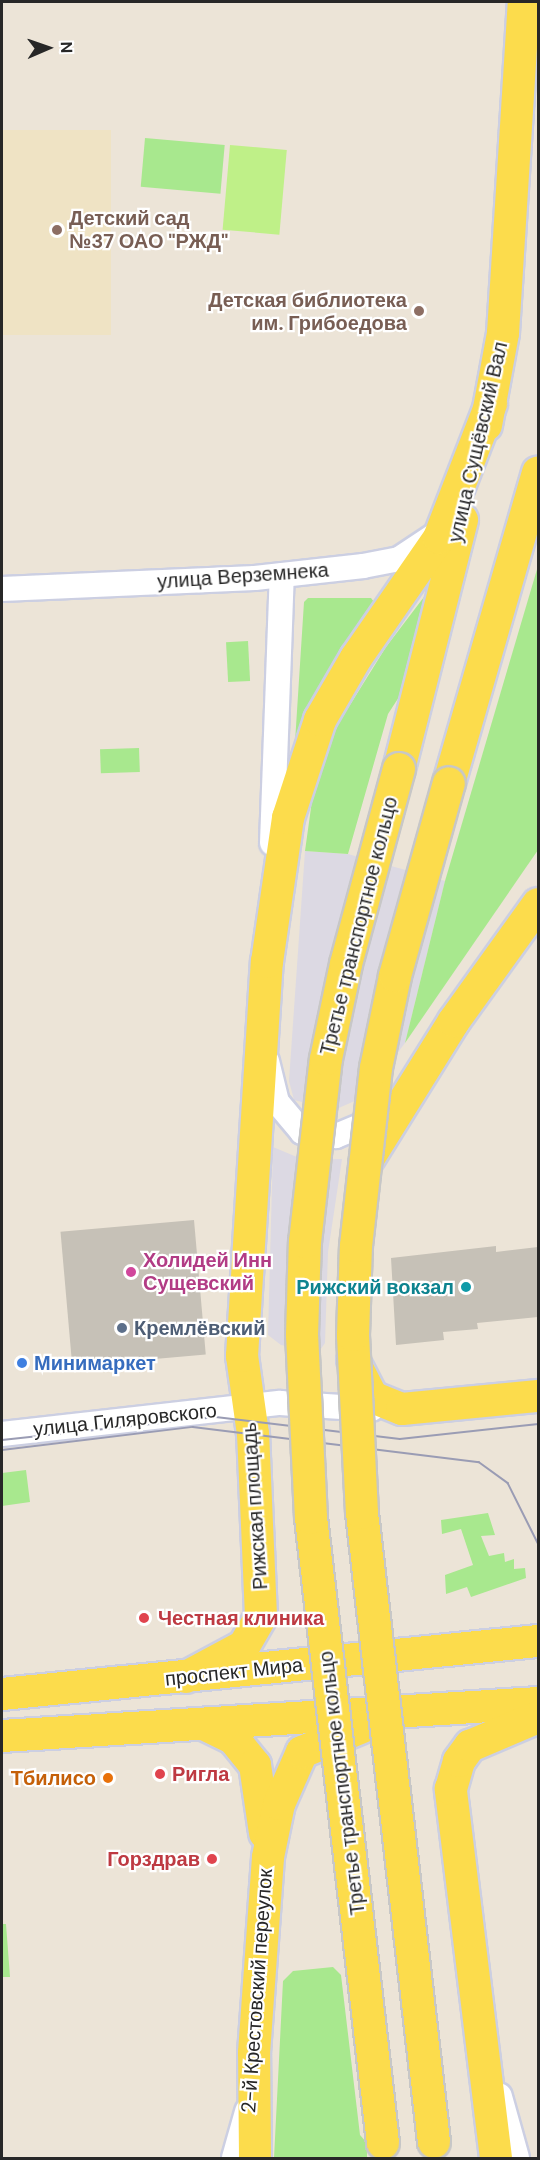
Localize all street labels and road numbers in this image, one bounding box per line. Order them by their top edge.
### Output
street label: улица Сущёвский Вал [443,339,513,545]
street label: улица Верземнека [156,558,330,594]
street label: Третье транспортное кольцо [315,794,403,1058]
street label: улица Гиляровского [32,1398,218,1442]
street label: Рижская площадь [237,1421,273,1591]
street label: Третье транспортное кольцо [314,1650,370,1916]
street label: проспект Мира [164,1653,304,1691]
street label: 2-й Крестовский переулок [236,1868,278,2114]

